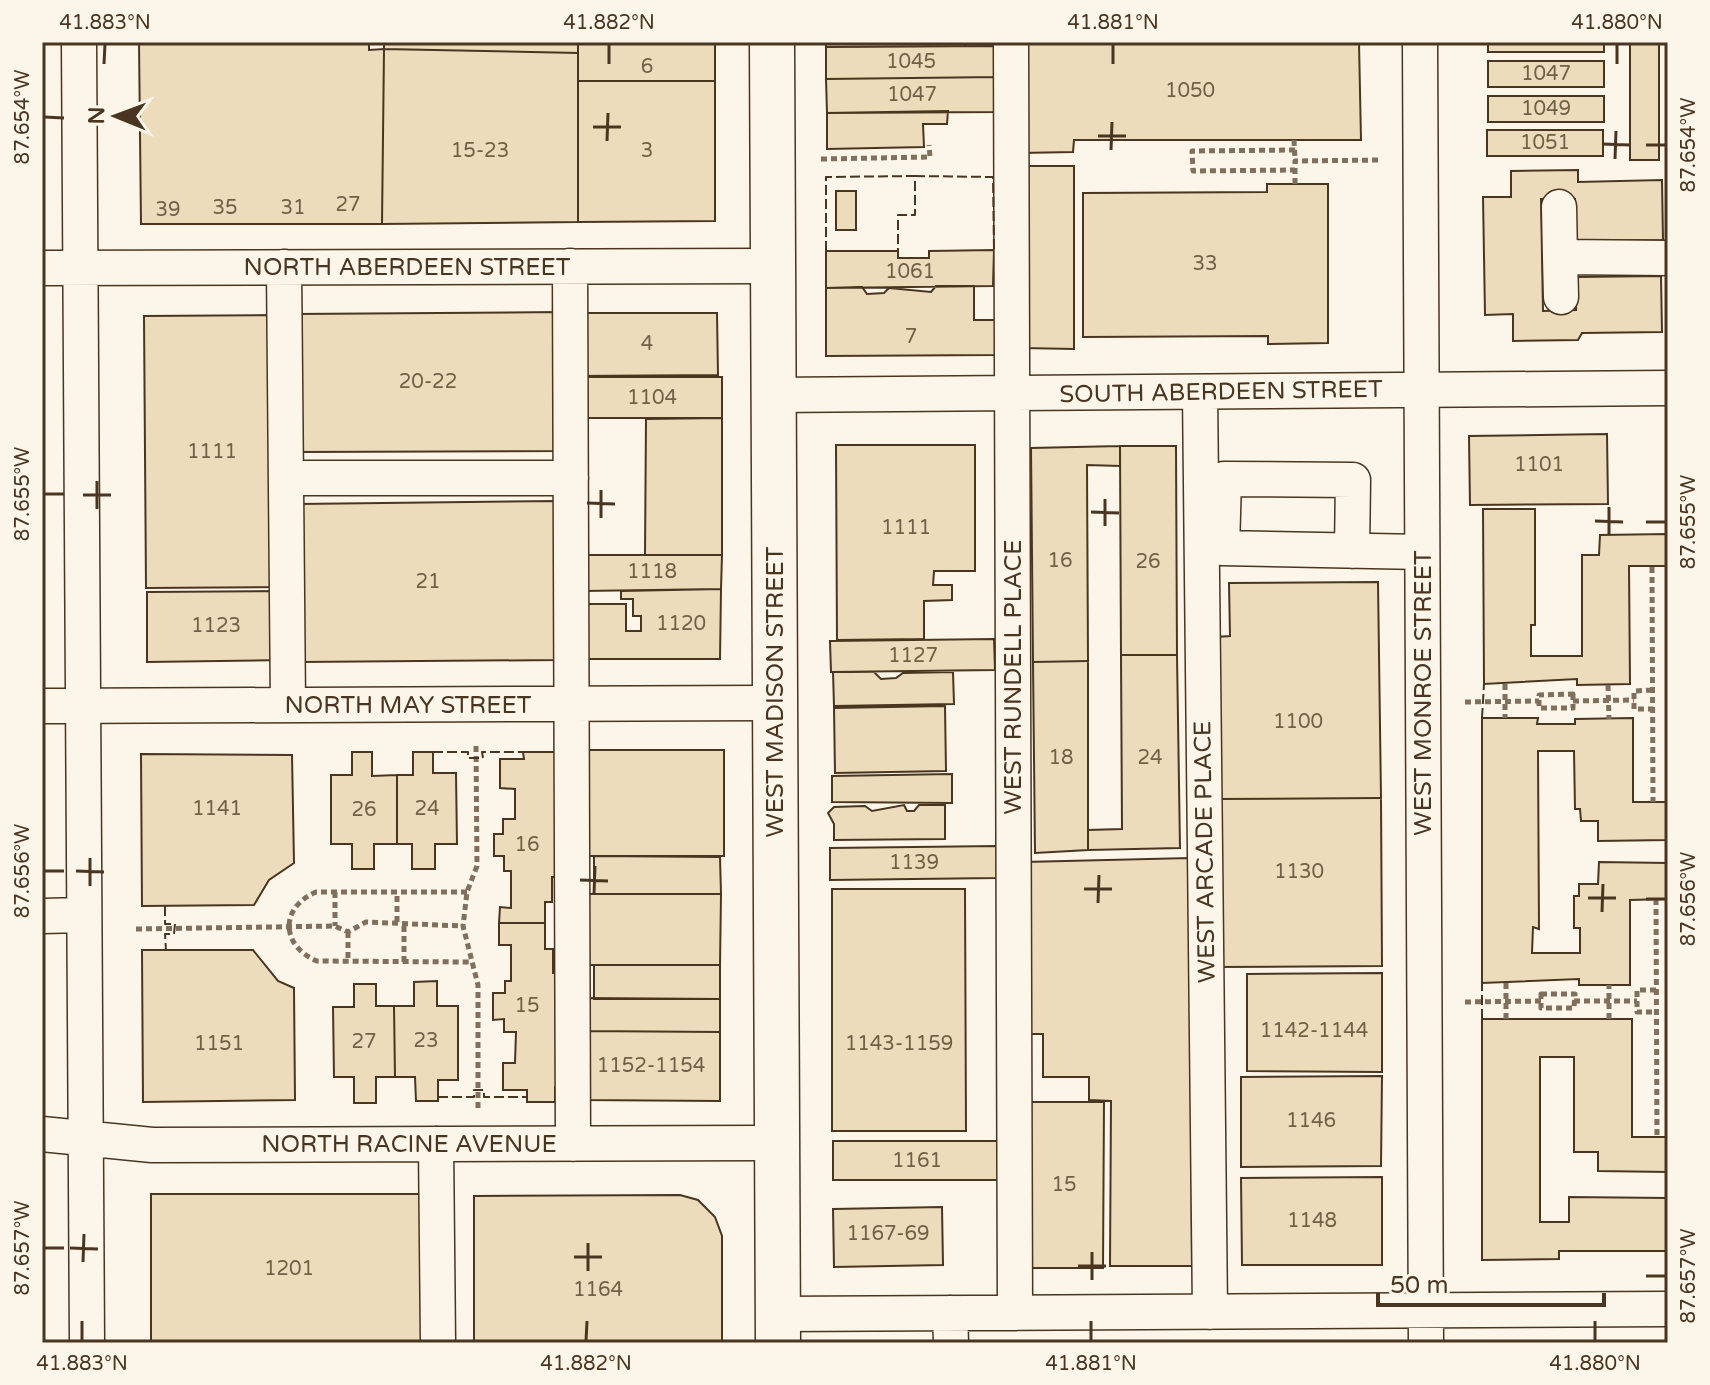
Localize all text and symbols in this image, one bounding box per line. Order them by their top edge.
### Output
text: 41.883°N [59,11,151,35]
text: 41.882°N [563,11,655,35]
text: 41.881°N [1067,11,1159,35]
text: 41.880°N [1571,11,1663,35]
house number: 1045 [886,50,936,74]
house number: 6 [641,55,653,79]
house number: 1047 [1521,62,1571,86]
text: 87.654°W [11,70,35,164]
north arrow [76,76,156,156]
house number: 1050 [1165,79,1215,103]
house number: 1047 [887,83,937,107]
house number: 1049 [1521,97,1571,121]
text: 87.654°W [1677,98,1701,192]
text: N [84,107,110,125]
house number: 1051 [1520,131,1570,155]
house number: 15-23 [451,139,509,163]
house number: 3 [641,139,653,163]
house number: 27 [335,193,361,217]
house number: 35 [212,196,238,220]
house number: 31 [280,196,306,220]
house number: 39 [155,198,181,222]
house number: 33 [1192,252,1218,276]
street label: NORTH ABERDEEN STREET [244,253,571,282]
house number: 1061 [885,260,935,284]
house number: 7 [905,325,917,349]
house number: 4 [641,332,653,356]
house number: 20-22 [399,370,457,394]
street label: SOUTH ABERDEEN STREET [1059,375,1383,409]
house number: 1104 [627,386,677,410]
house number: 1111 [187,440,237,464]
text: 87.655°W [11,447,35,541]
house number: 1101 [1514,453,1564,477]
text: 87.655°W [1677,475,1701,569]
house number: 1111 [881,516,931,540]
street label: WEST RUNDELL PLACE [999,539,1028,815]
street label: WEST MADISON STREET [761,546,790,837]
house number: 16 [1047,549,1073,573]
house number: 26 [1135,550,1161,574]
street label: WEST MONROE STREET [1409,550,1438,836]
house number: 1118 [627,560,677,584]
house number: 21 [415,570,441,594]
house number: 1120 [656,612,706,636]
house number: 1123 [191,614,241,638]
house number: 1127 [888,644,938,668]
street label: NORTH MAY STREET [285,691,532,720]
house number: 1100 [1273,710,1323,734]
street label: WEST ARCADE PLACE [1188,721,1222,983]
house number: 18 [1048,746,1074,770]
house number: 24 [1137,746,1163,770]
house number: 1141 [192,797,242,821]
house number: 24 [414,797,440,821]
house number: 26 [351,798,377,822]
text: 87.656°W [11,824,35,918]
house number: 16 [514,833,540,857]
house number: 1139 [889,851,939,875]
text: 87.656°W [1677,852,1701,946]
house number: 1130 [1274,860,1324,884]
house number: 15 [514,994,540,1018]
house number: 1142-1144 [1260,1019,1368,1043]
house number: 23 [413,1029,439,1053]
house number: 27 [351,1030,377,1054]
house number: 1151 [194,1032,244,1056]
house number: 1143-1159 [845,1032,953,1056]
house number: 1152-1154 [597,1054,705,1078]
house number: 1146 [1286,1109,1336,1133]
street label: NORTH RACINE AVENUE [261,1130,557,1159]
house number: 1161 [892,1149,942,1173]
house number: 15 [1051,1173,1077,1197]
text: 87.657°W [11,1200,35,1296]
house number: 1148 [1287,1209,1337,1233]
house number: 1167-69 [846,1222,930,1246]
text: 87.657°W [1677,1228,1701,1324]
house number: 1201 [264,1257,314,1281]
scale bar [1378,1257,1604,1307]
text: 50 m [1390,1271,1448,1300]
house number: 1164 [573,1278,623,1302]
text: 41.883°N [36,1352,128,1376]
text: 41.882°N [540,1352,632,1376]
text: 41.881°N [1045,1352,1137,1376]
text: 41.880°N [1549,1352,1641,1376]

